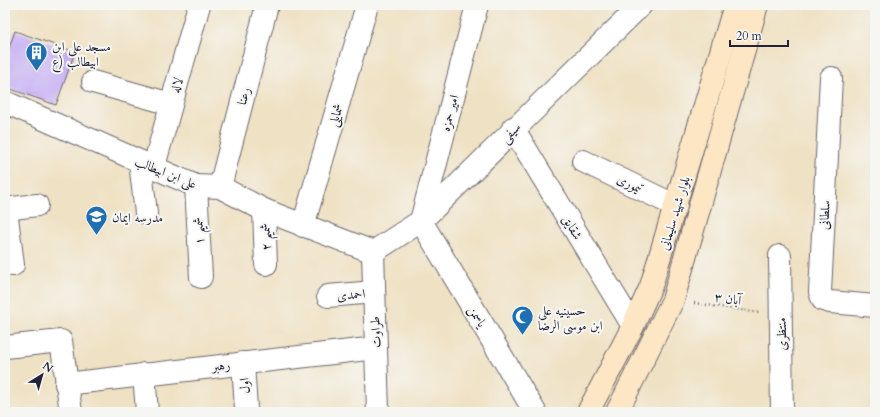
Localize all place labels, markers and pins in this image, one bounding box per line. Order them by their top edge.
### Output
place label: مسجد علی ابن ابیطالب (ع [52,38,111,73]
building icon: مسجد علی ابن ابیطالب (ع [23,40,49,73]
school or university icon: مدرسه ایمان [83,204,109,237]
place label: مدرسه ایمان [112,209,163,227]
place label: حسینیه علی ابن موسی الرضا [538,302,603,335]
mosque icon: حسینیه علی ابن موسی الرضا [510,304,536,337]

